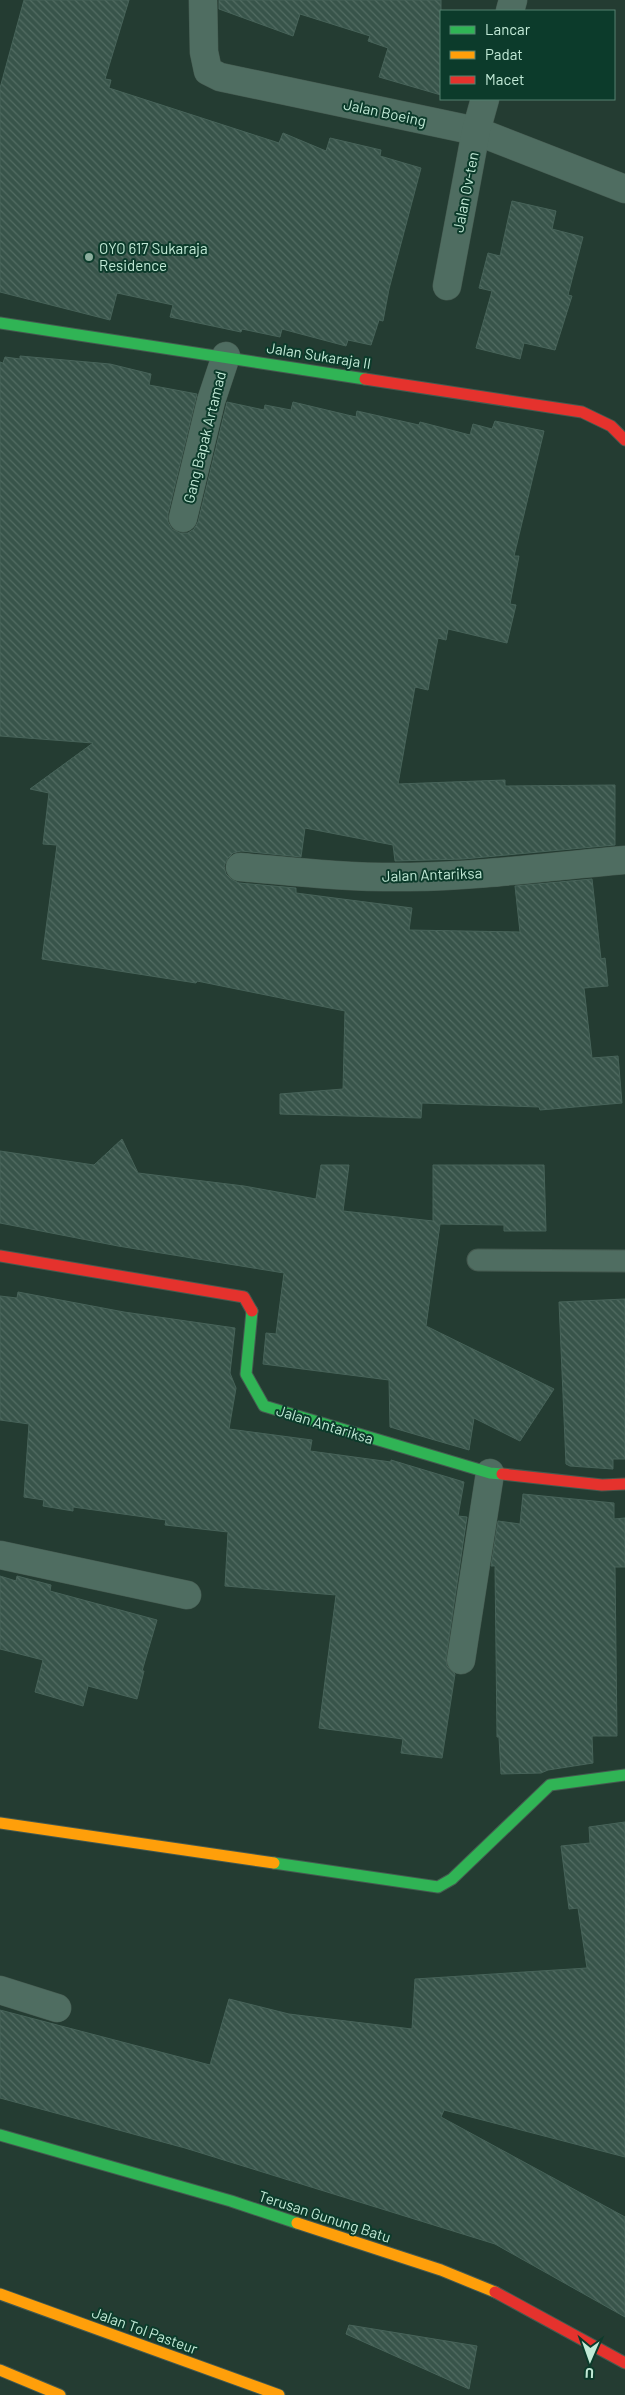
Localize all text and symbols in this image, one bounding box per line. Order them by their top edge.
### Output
legend [440,10,615,100]
text: Lancar [485,20,531,38]
text: Padat [485,45,523,63]
text: Macet [485,70,525,88]
street label: Jalan Boeing [342,94,428,130]
street label: Jalan Ov-ten [448,150,482,234]
place label: OYO 617 Sukaraja Residence [99,239,208,274]
marker: OYO 617 Sukaraja Residence [83,251,95,263]
street label: Jalan Sukaraja II [265,338,373,372]
street label: Gang Bapak Artamad [179,369,229,505]
street label: Jalan Antariksa [381,863,483,885]
street label: Jalan Antariksa [274,1401,376,1447]
street label: Terusan Gunung Batu [257,2186,393,2246]
street label: Jalan Tol Pasteur [90,2303,201,2358]
north arrow [565,2335,615,2385]
text: U [585,2365,594,2382]

